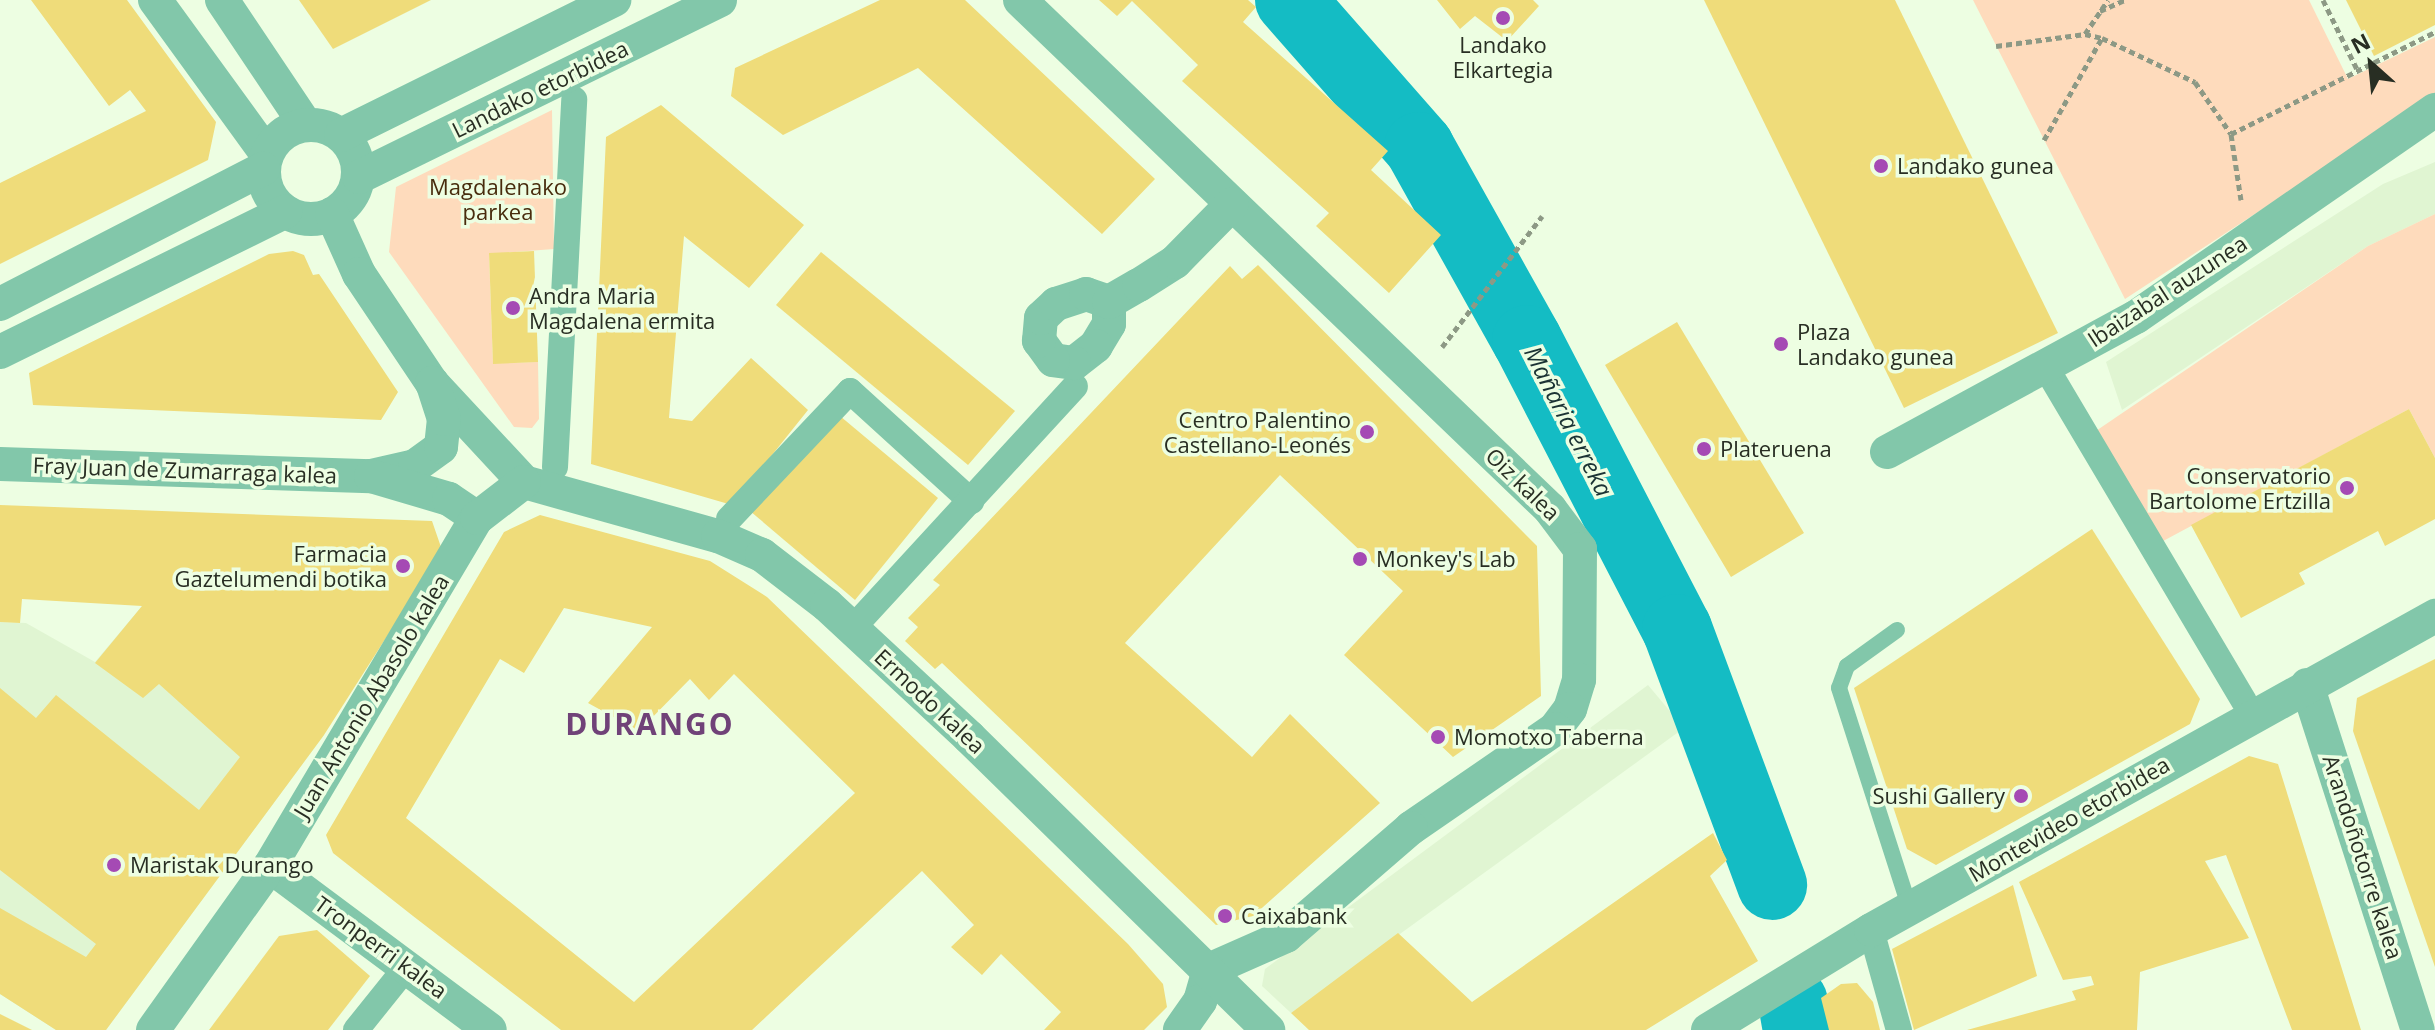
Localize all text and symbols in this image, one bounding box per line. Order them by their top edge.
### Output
marker: Landako Elkartegia [1494,9,1512,27]
north arrow [2331,24,2411,104]
text: N [2345,25,2375,60]
place label: Landako Elkartegia [1453,31,1553,82]
street label: Landako etorbidea [448,35,632,143]
place label: Landako gunea [1897,153,2054,179]
marker: Landako gunea [1872,157,1890,175]
park label: Magdalenako parkea [429,173,567,224]
street label: Ibaizabal auzunea [2082,230,2252,352]
place label: Andra Maria Magdalena ermita [529,282,715,334]
marker: Andra Maria Magdalena ermita [504,299,522,317]
place label: Plaza Landako gunea [1797,318,1954,370]
marker: Plaza Landako gunea [1772,335,1790,353]
water label: Mañaria erreka [1519,341,1619,501]
place label: Centro Palentino Castellano-Leonés [1164,406,1351,458]
marker: Centro Palentino Castellano-Leonés [1358,423,1376,441]
place label: Plateruena [1720,436,1832,462]
marker: Plateruena [1695,440,1713,458]
street label: Oiz kalea [1481,442,1565,526]
street label: Fray Juan de Zumarraga kalea [32,451,338,489]
place label: Conservatorio Bartolome Ertzilla [2149,462,2331,514]
marker: Conservatorio Bartolome Ertzilla [2338,479,2356,497]
place label: Farmacia Gaztelumendi botika [174,540,387,592]
place label: Monkey's Lab [1376,546,1516,572]
marker: Monkey's Lab [1351,550,1369,568]
marker: Farmacia Gaztelumendi botika [394,557,412,575]
street label: Juan Antonio Abasolo kalea [288,570,454,822]
street label: Ermodo kalea [869,643,991,759]
district label: DURANGO [565,706,735,742]
place label: Momotxo Taberna [1454,724,1644,750]
marker: Momotxo Taberna [1429,728,1447,746]
street label: Montevideo etorbidea [1964,751,2174,887]
street label: Arandoñotorre kalea [2318,752,2408,962]
place label: Sushi Gallery [1873,783,2005,809]
marker: Sushi Gallery [2012,787,2030,805]
place label: Maristak Durango [130,852,314,878]
marker: Maristak Durango [105,856,123,874]
street label: Tronperri kalea [310,890,452,1004]
place label: Caixabank [1241,903,1347,929]
marker: Caixabank [1216,907,1234,925]

